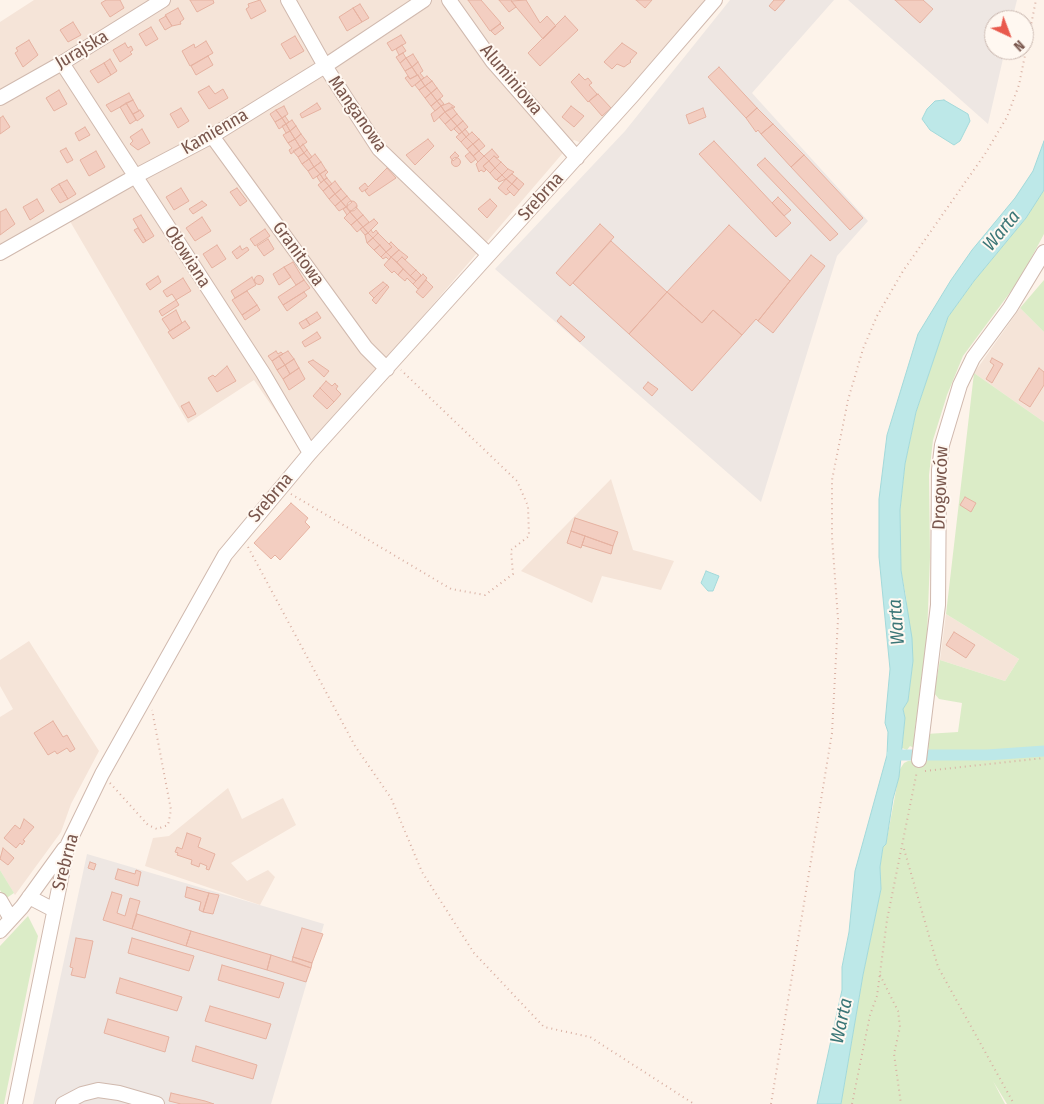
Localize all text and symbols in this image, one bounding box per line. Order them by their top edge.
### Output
north arrow [984,10,1034,60]
street label: Jurajska [52,26,112,74]
text: N [1010,37,1028,55]
street label: Aluminiowa [475,40,547,120]
street label: Manganowa [323,72,391,156]
street label: Kamienna [178,104,252,160]
street label: Srebrna [514,168,568,226]
water label: Warta [978,206,1026,256]
street label: Granitowa [267,218,329,290]
street label: Ołowiana [159,222,215,292]
street label: Drogowców [929,446,953,530]
street label: Srebrna [244,469,298,527]
water label: Warta [884,598,910,646]
street label: Srebrna [48,831,84,893]
water label: Warta [826,996,858,1046]

